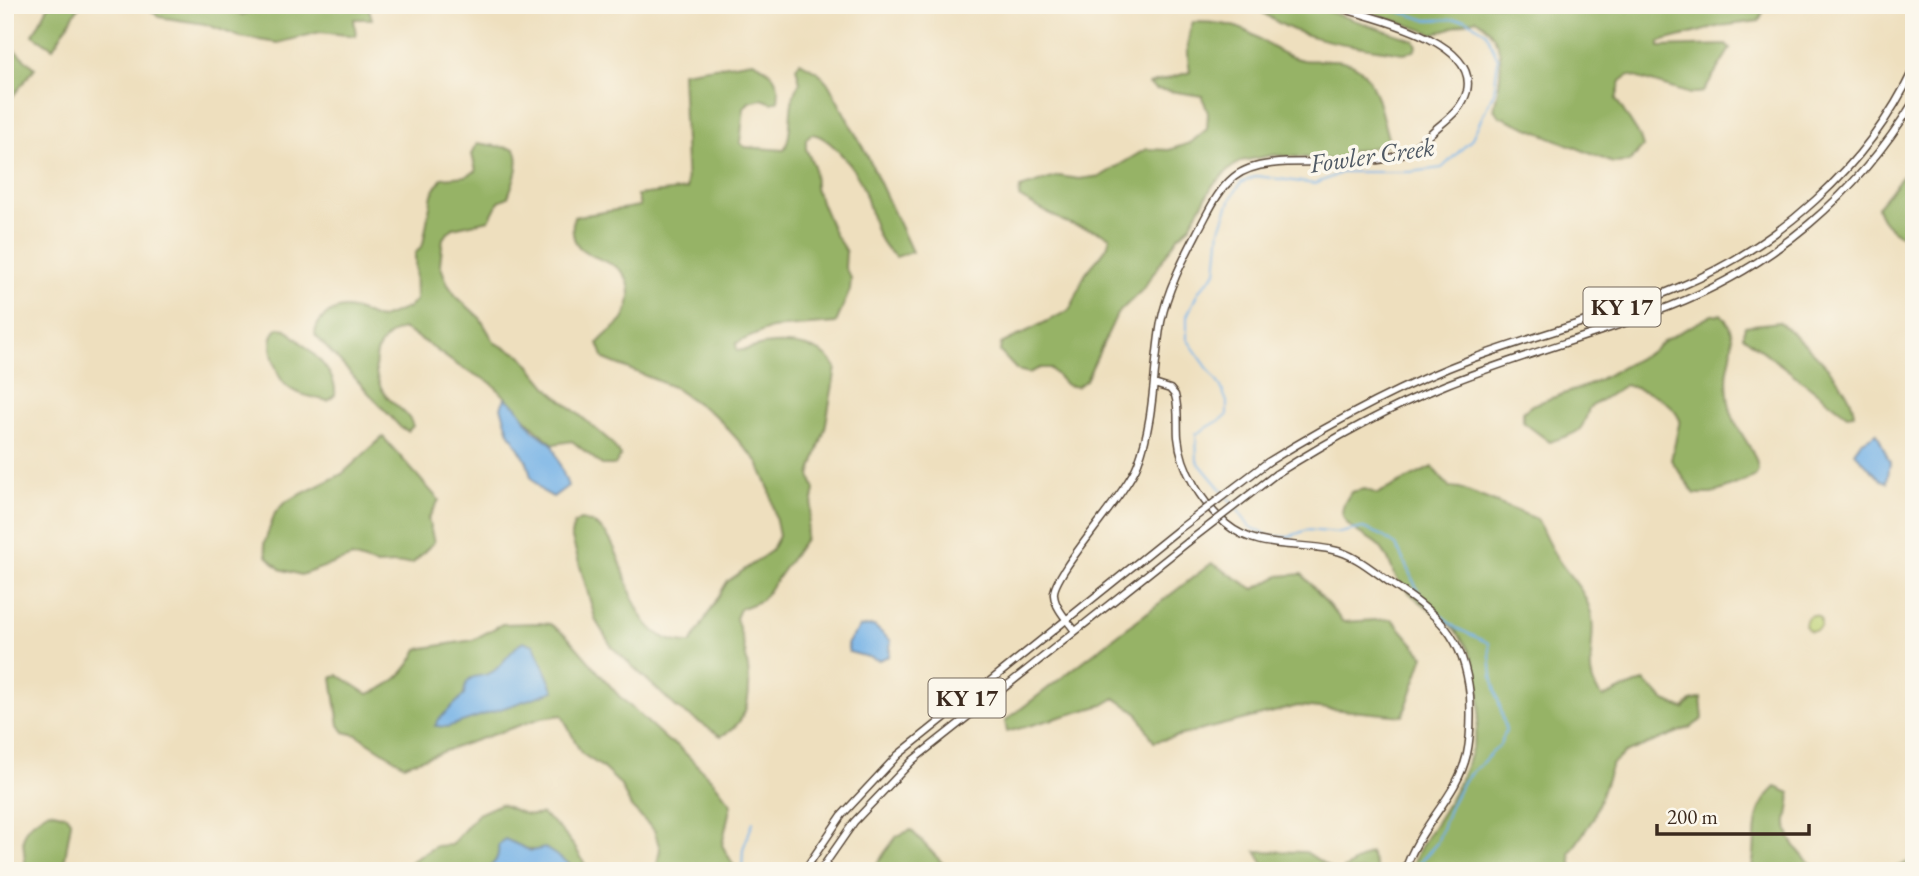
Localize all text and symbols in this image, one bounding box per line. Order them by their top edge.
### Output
water label: Fowler Creek [1306,129,1437,181]
road number: KY 17 [1584,288,1660,326]
road number: KY 17 [928,678,1006,718]
scale bar [1657,792,1809,836]
text: 200 m [1667,803,1718,830]

